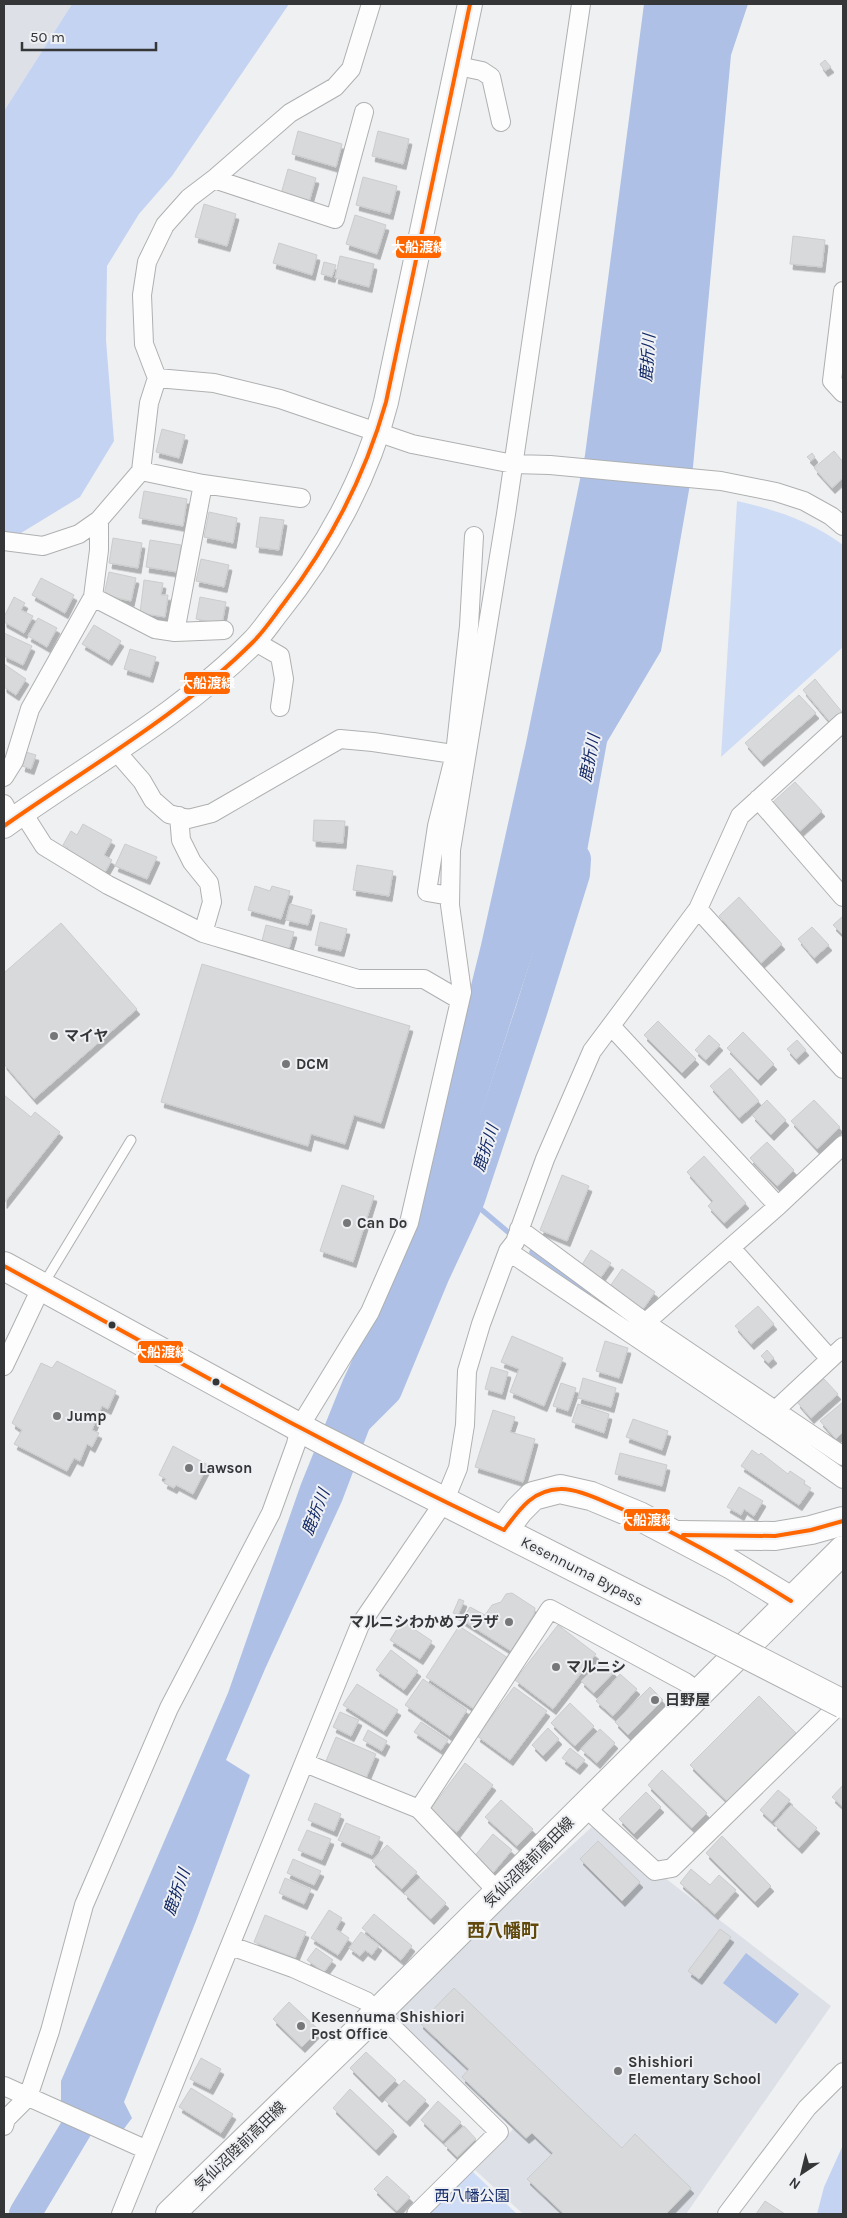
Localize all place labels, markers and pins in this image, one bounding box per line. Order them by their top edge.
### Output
place label: マイヤ [64,1027,109,1045]
marker: マイヤ [48,1030,60,1042]
place label: DCM [296,1055,329,1073]
marker: DCM [280,1058,292,1070]
place label: Can Do [357,1214,407,1232]
marker: Can Do [341,1217,353,1229]
unlabelled marker [107,1320,117,1330]
unlabelled marker [211,1377,221,1387]
place label: Jump [67,1407,106,1425]
marker: Jump [51,1410,63,1422]
place label: Lawson [199,1459,252,1477]
marker: Lawson [183,1462,195,1474]
place label: マルニシわかめプラザ [349,1613,499,1631]
marker: マルニシわかめプラザ [503,1616,515,1628]
place label: マルニシ [566,1658,626,1676]
marker: マルニシ [550,1661,562,1673]
place label: 日野屋 [665,1691,710,1709]
marker: 日野屋 [649,1694,661,1706]
place label: Kesennuma Shishiori Post Office [311,2008,465,2043]
marker: Kesennuma Shishiori Post Office [295,2020,307,2032]
place label: Shishiori Elementary School [628,2053,761,2088]
marker: Shishiori Elementary School [612,2065,624,2077]

